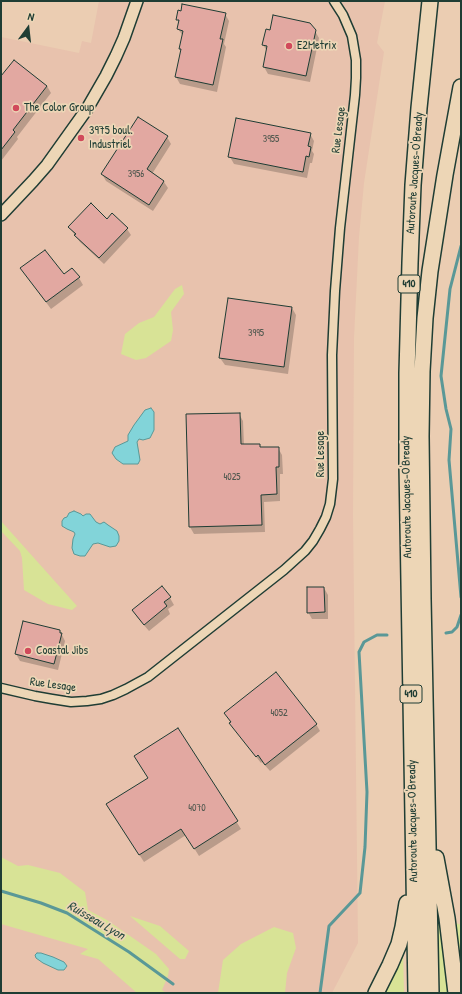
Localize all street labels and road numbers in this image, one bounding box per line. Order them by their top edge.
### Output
street label: Rue Lesage [329,106,349,154]
street label: Autoroute Jacques-O'Bready [404,111,426,235]
road number: 410 [398,275,420,293]
street label: Rue Lesage [314,431,328,477]
street label: Autoroute Jacques-O'Bready [399,436,415,558]
street label: Rue Lesage [29,675,77,695]
road number: 410 [400,685,422,703]
street label: Autoroute Jacques-O'Bready [405,760,421,882]

